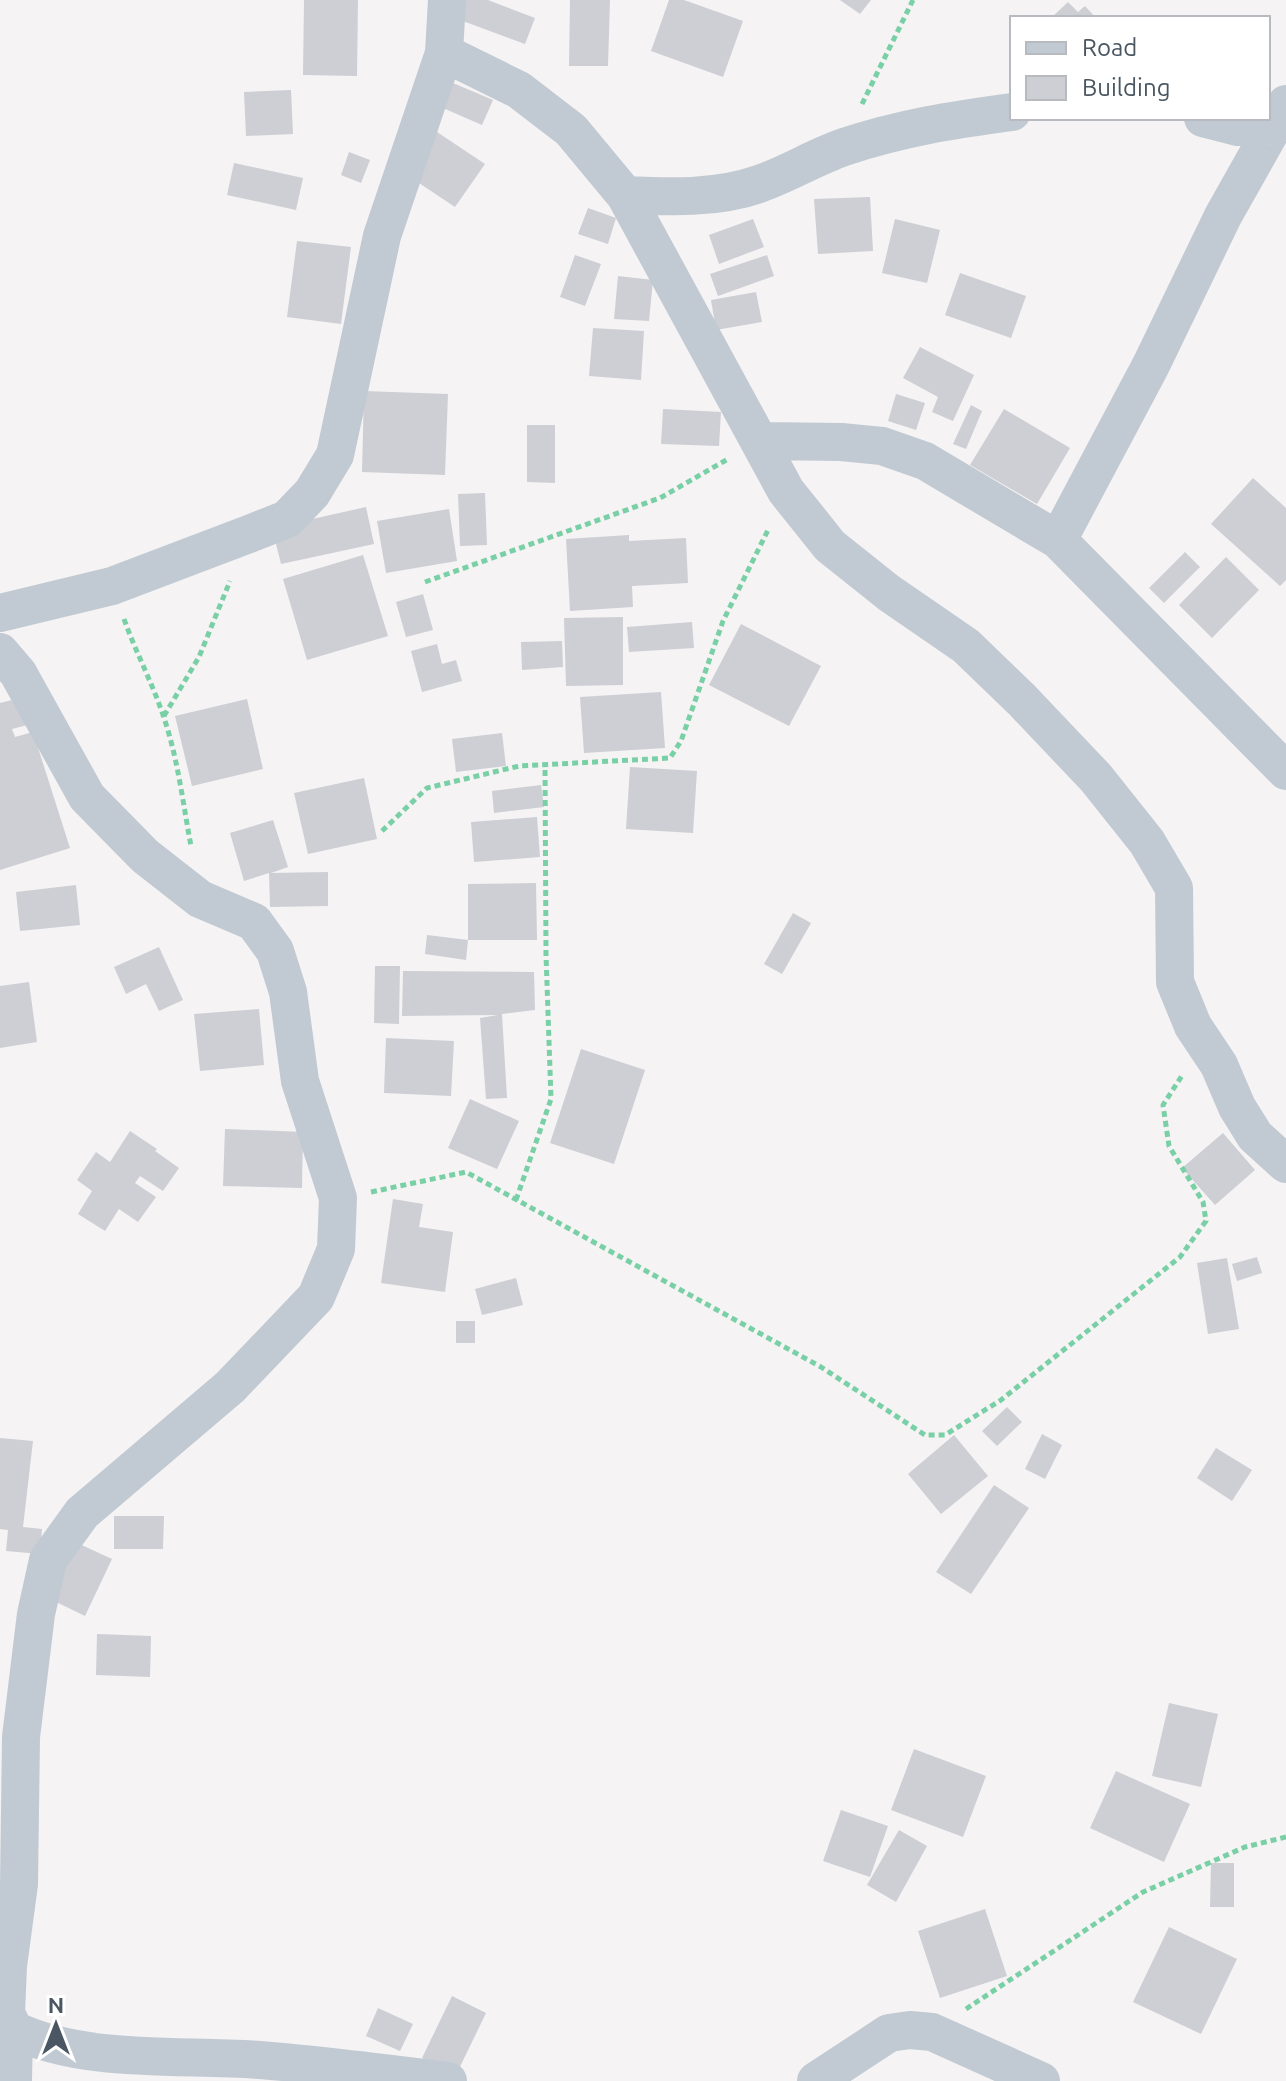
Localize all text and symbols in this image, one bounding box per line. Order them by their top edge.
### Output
legend [1010,16,1270,120]
text: Road [1082,34,1137,61]
text: Building [1082,74,1170,101]
north arrow [16,1985,96,2065]
text: N [48,1992,64,2017]

